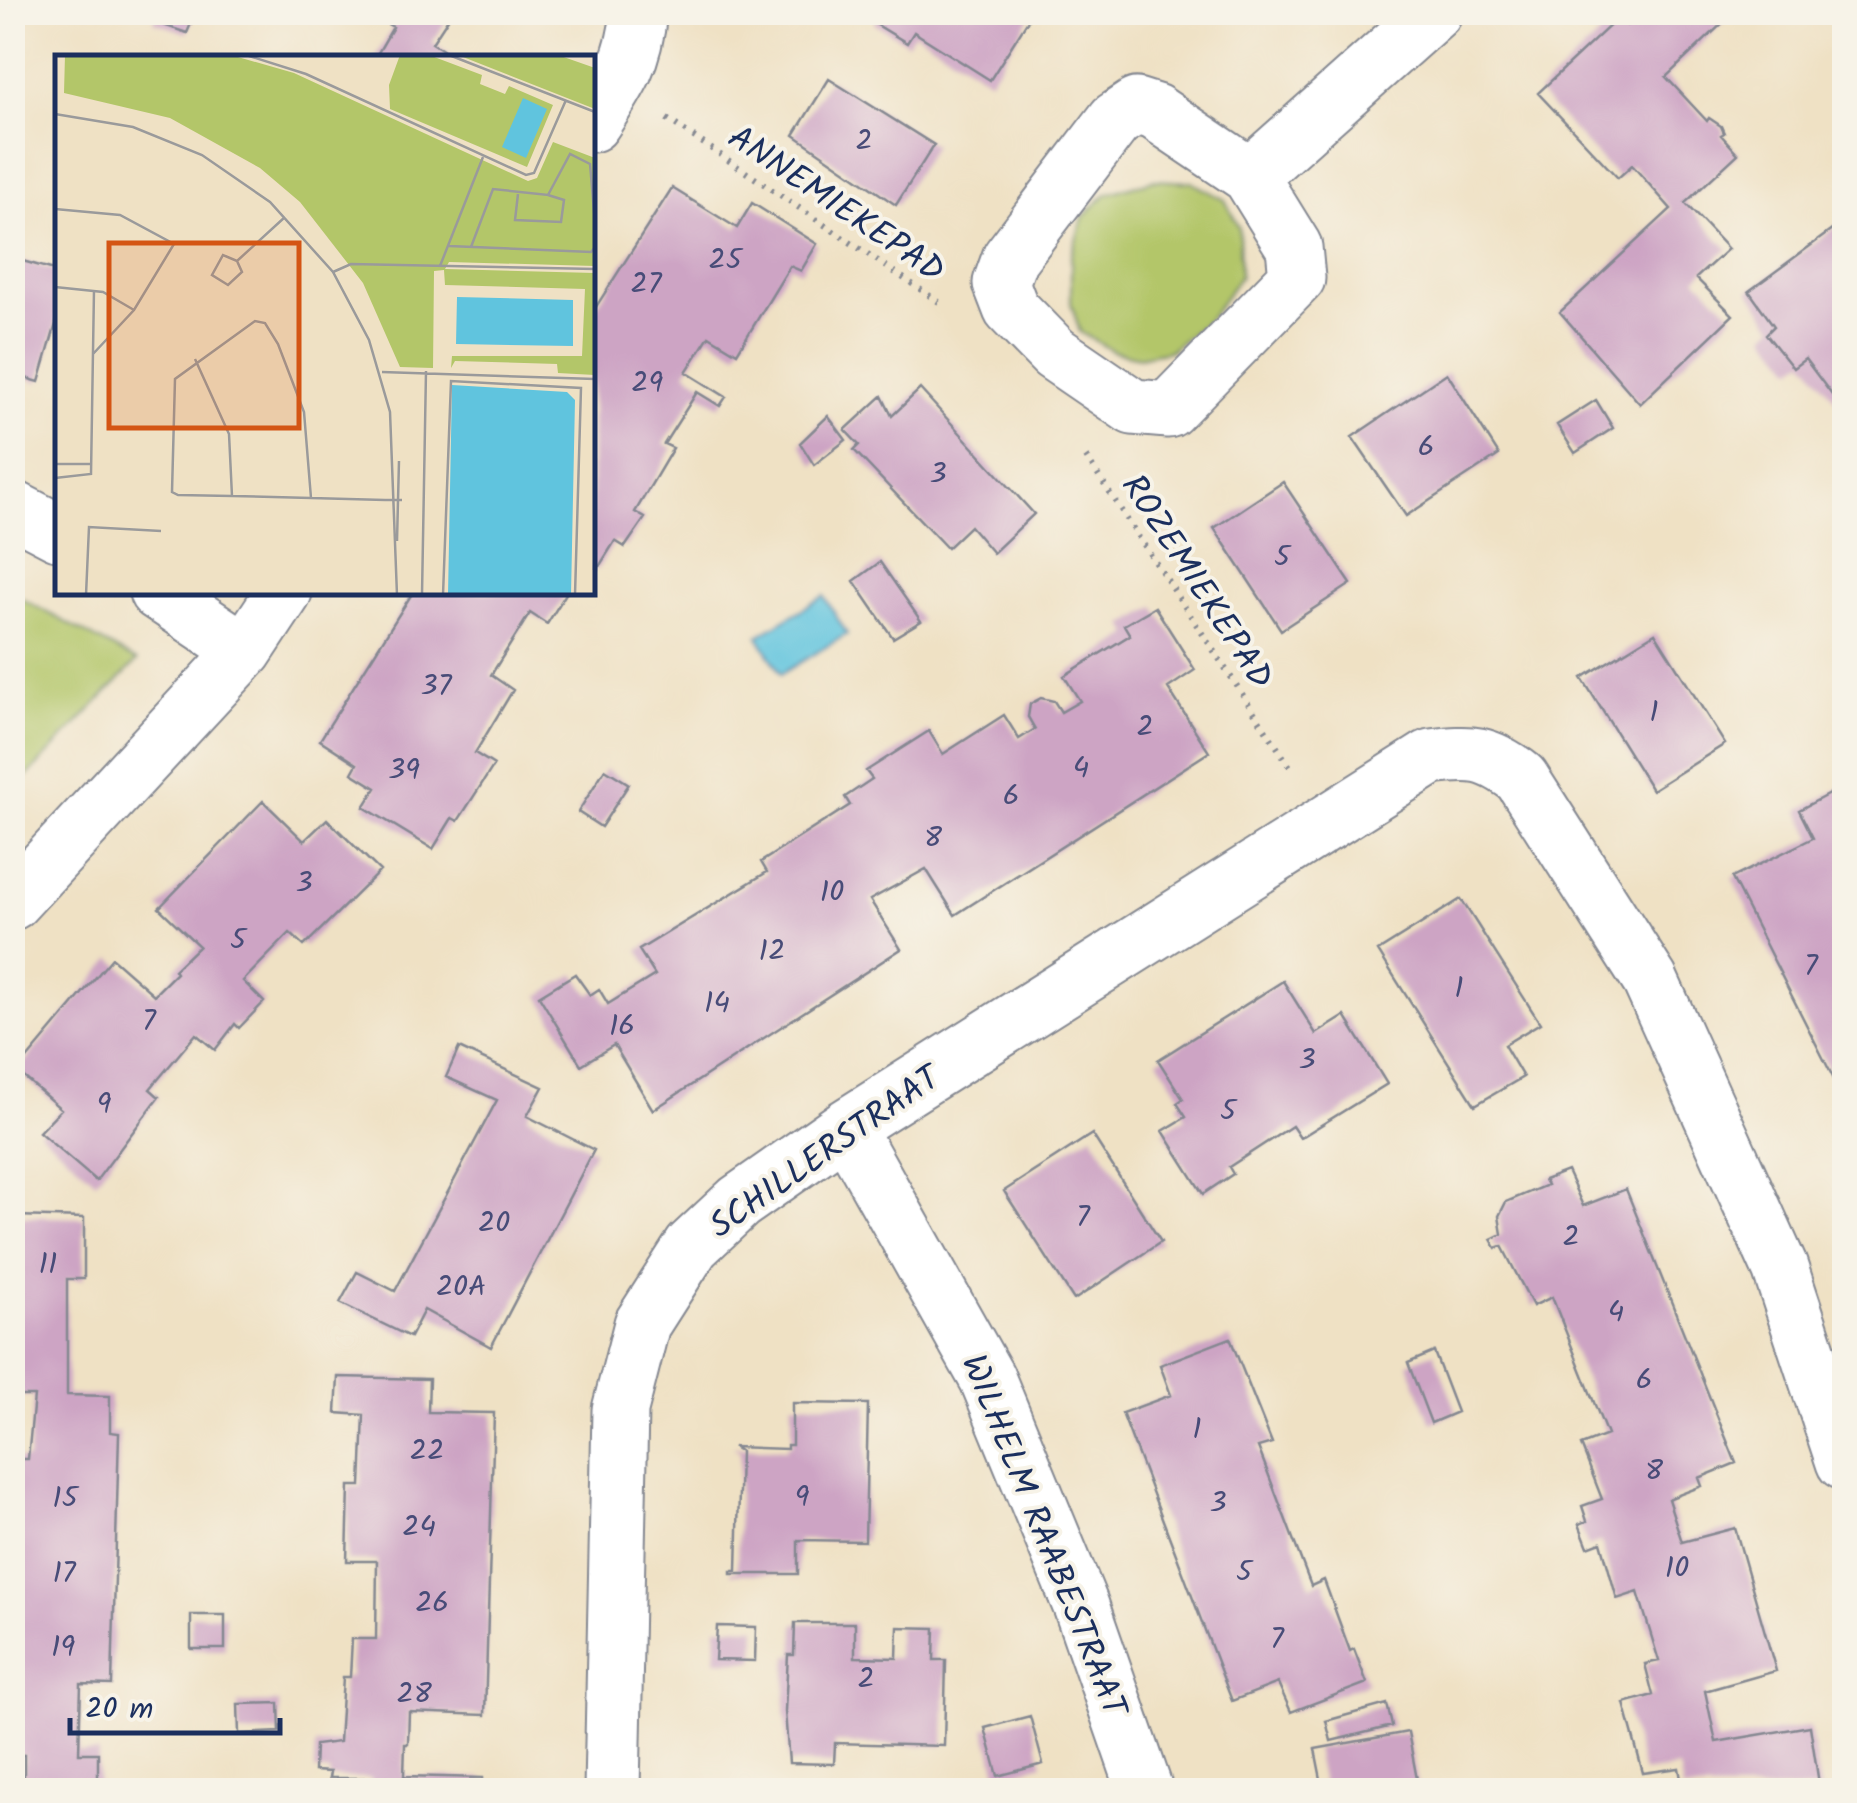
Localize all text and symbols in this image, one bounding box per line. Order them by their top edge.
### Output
inset map [55,55,595,595]
street label: ANNEMIEKEPAD [715,112,955,299]
house number: 2 [855,118,873,166]
house number: 25 [708,237,744,285]
house number: 27 [630,261,663,309]
house number: 29 [631,360,663,408]
house number: 6 [1418,424,1434,472]
house number: 3 [929,451,947,499]
street label: ROZEMIEKEPAD [1105,464,1286,701]
house number: 5 [1274,534,1292,582]
house number: 37 [421,663,453,711]
house number: 1 [1649,689,1659,737]
house number: 2 [1136,704,1154,752]
house number: 4 [1073,745,1089,793]
house number: 39 [388,747,420,795]
house number: 6 [1003,773,1019,821]
house number: 8 [924,815,943,863]
house number: 3 [295,860,313,908]
house number: 10 [820,869,844,917]
house number: 5 [230,917,248,965]
house number: 12 [759,928,785,976]
house number: 7 [1804,943,1819,991]
house number: 1 [1454,965,1464,1013]
house number: 14 [704,980,730,1028]
house number: 7 [142,998,157,1046]
house number: 16 [609,1003,635,1051]
house number: 3 [1298,1037,1316,1085]
street label: SCHILLERSTRAAT [698,1051,956,1254]
house number: 9 [97,1081,112,1129]
house number: 5 [1220,1088,1238,1136]
house number: 7 [1076,1194,1091,1242]
house number: 20 [478,1200,510,1248]
house number: 2 [1562,1214,1580,1262]
house number: 11 [39,1241,57,1289]
house number: 20A [436,1264,486,1312]
house number: 4 [1608,1289,1624,1337]
street label: WILHELM RAABESTRAAT [944,1346,1142,1729]
house number: 6 [1636,1357,1652,1405]
house number: 1 [1192,1406,1202,1454]
house number: 22 [410,1428,444,1476]
house number: 8 [1645,1448,1664,1496]
house number: 9 [795,1474,810,1522]
house number: 15 [52,1475,80,1523]
house number: 3 [1209,1480,1227,1528]
house number: 24 [402,1504,436,1552]
house number: 10 [1665,1545,1689,1593]
house number: 5 [1236,1549,1254,1597]
house number: 17 [52,1550,77,1598]
house number: 26 [415,1580,449,1628]
house number: 7 [1270,1616,1285,1664]
house number: 19 [51,1624,75,1672]
house number: 2 [857,1656,875,1704]
house number: 28 [396,1671,433,1719]
scale bar [70,1673,280,1735]
text: 20 m [85,1686,153,1734]

